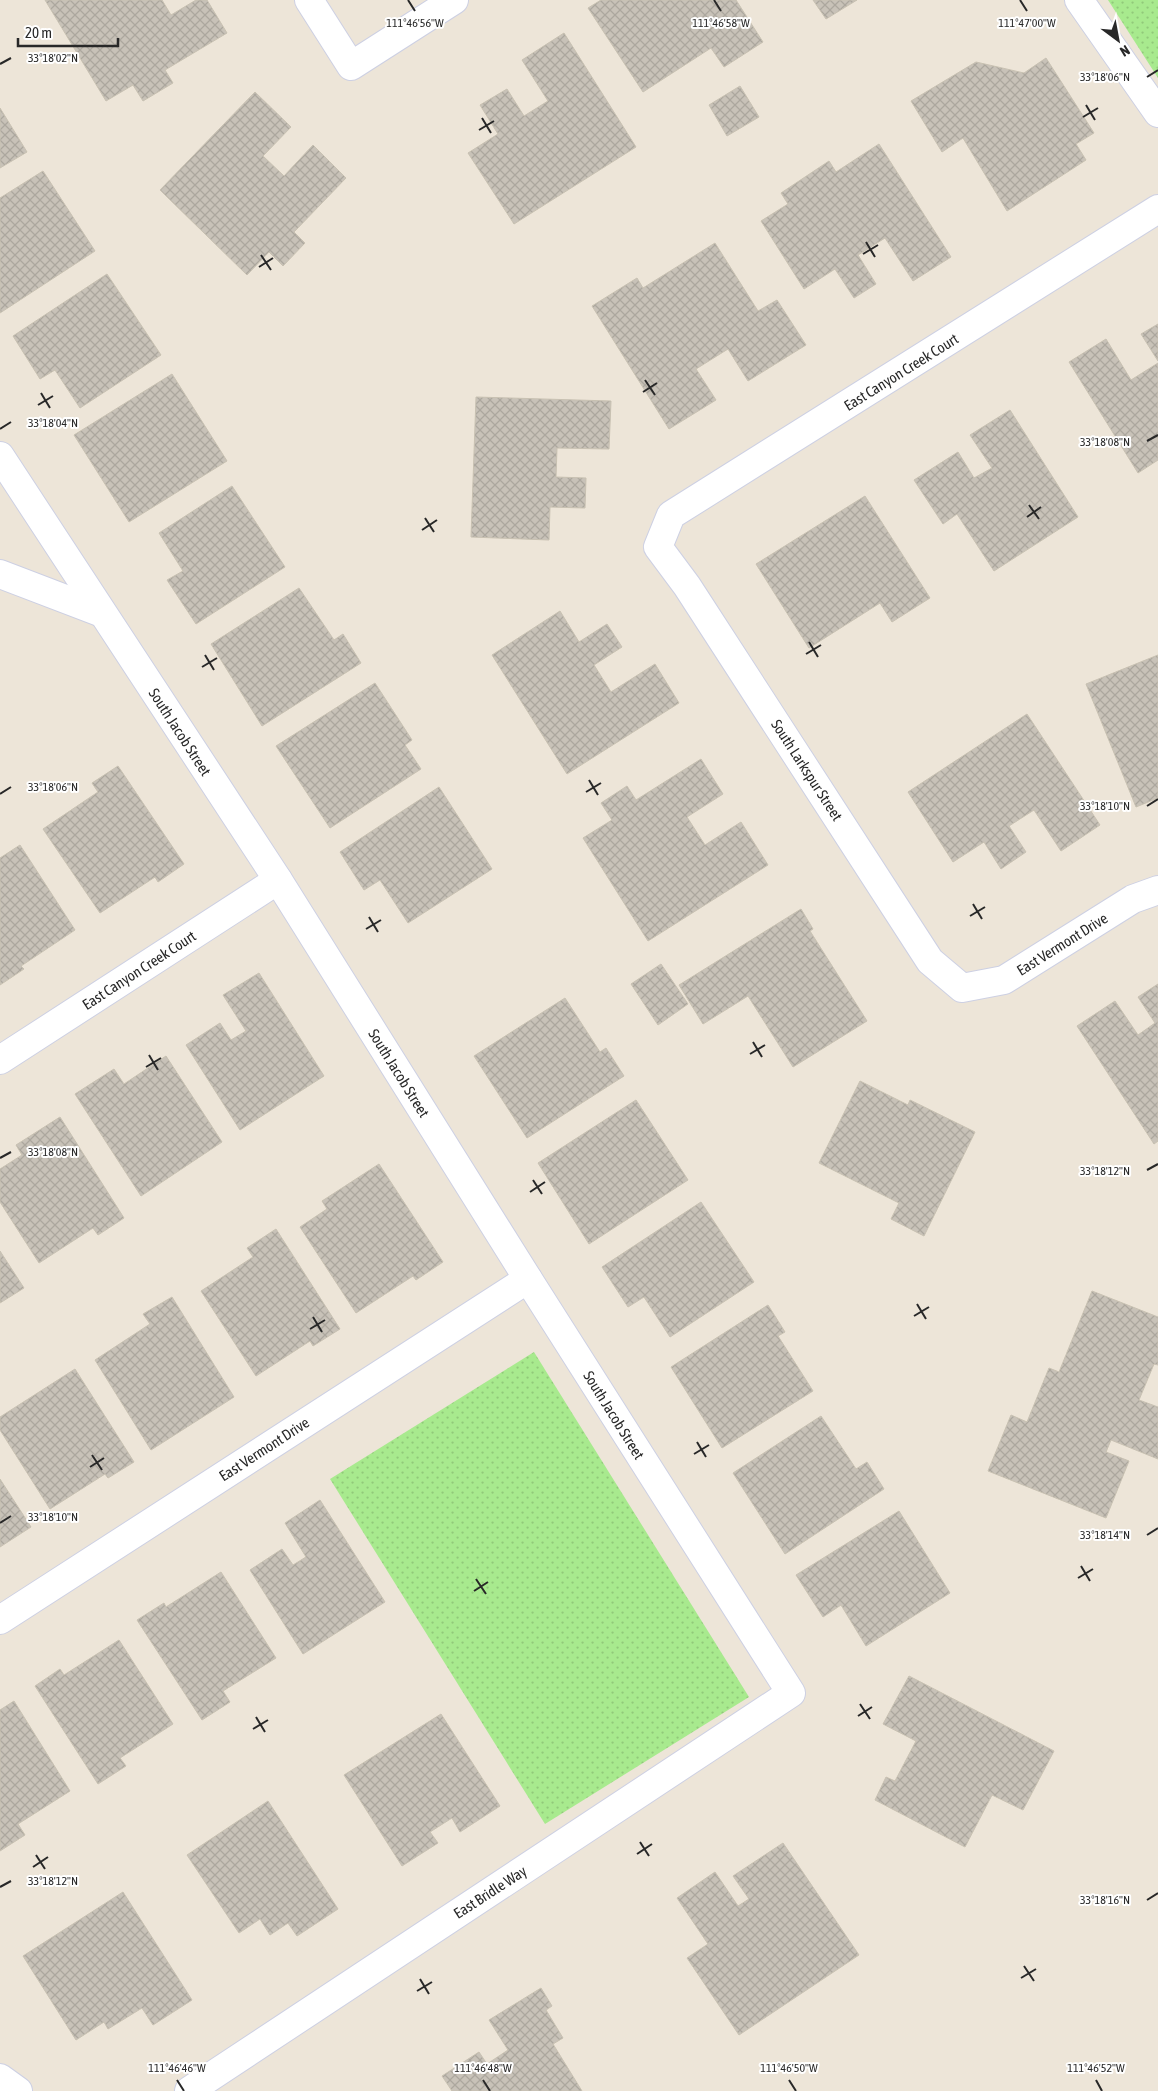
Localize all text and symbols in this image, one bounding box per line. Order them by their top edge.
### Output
scale bar [18,15,118,47]
north arrow [1093,15,1143,65]
text: 111°46'56"W [386,16,444,30]
text: 111°46'58"W [692,16,750,30]
text: 111°47'00"W [998,16,1056,30]
text: 20 m [25,24,52,41]
text: N [1117,42,1133,60]
text: 33°18'02"N [28,51,78,65]
text: 33°18'06"N [1080,70,1130,84]
street label: East Canyon Creek Court [841,330,961,414]
text: 33°18'04"N [28,416,78,430]
text: 33°18'08"N [1080,435,1130,449]
street label: South Jacob Street [145,685,215,779]
street label: South Larkspur Street [768,716,846,824]
text: 33°18'06"N [28,780,78,794]
text: 33°18'10"N [1080,799,1130,813]
street label: East Vermont Drive [1013,909,1111,979]
street label: East Canyon Creek Court [79,927,199,1013]
street label: South Jacob Street [365,1026,433,1120]
text: 33°18'08"N [28,1145,78,1159]
text: 33°18'12"N [1080,1164,1130,1178]
street label: South Jacob Street [580,1368,648,1462]
street label: East Vermont Drive [216,1414,312,1484]
text: 33°18'10"N [28,1510,78,1524]
text: 33°18'14"N [1080,1528,1130,1542]
street label: East Bridle Way [450,1862,530,1922]
text: 33°18'12"N [28,1874,78,1888]
text: 33°18'16"N [1080,1893,1130,1907]
text: 111°46'46"W [148,2061,206,2075]
text: 111°46'48"W [454,2061,512,2075]
text: 111°46'50"W [760,2061,818,2075]
text: 111°46'52"W [1067,2061,1125,2075]

